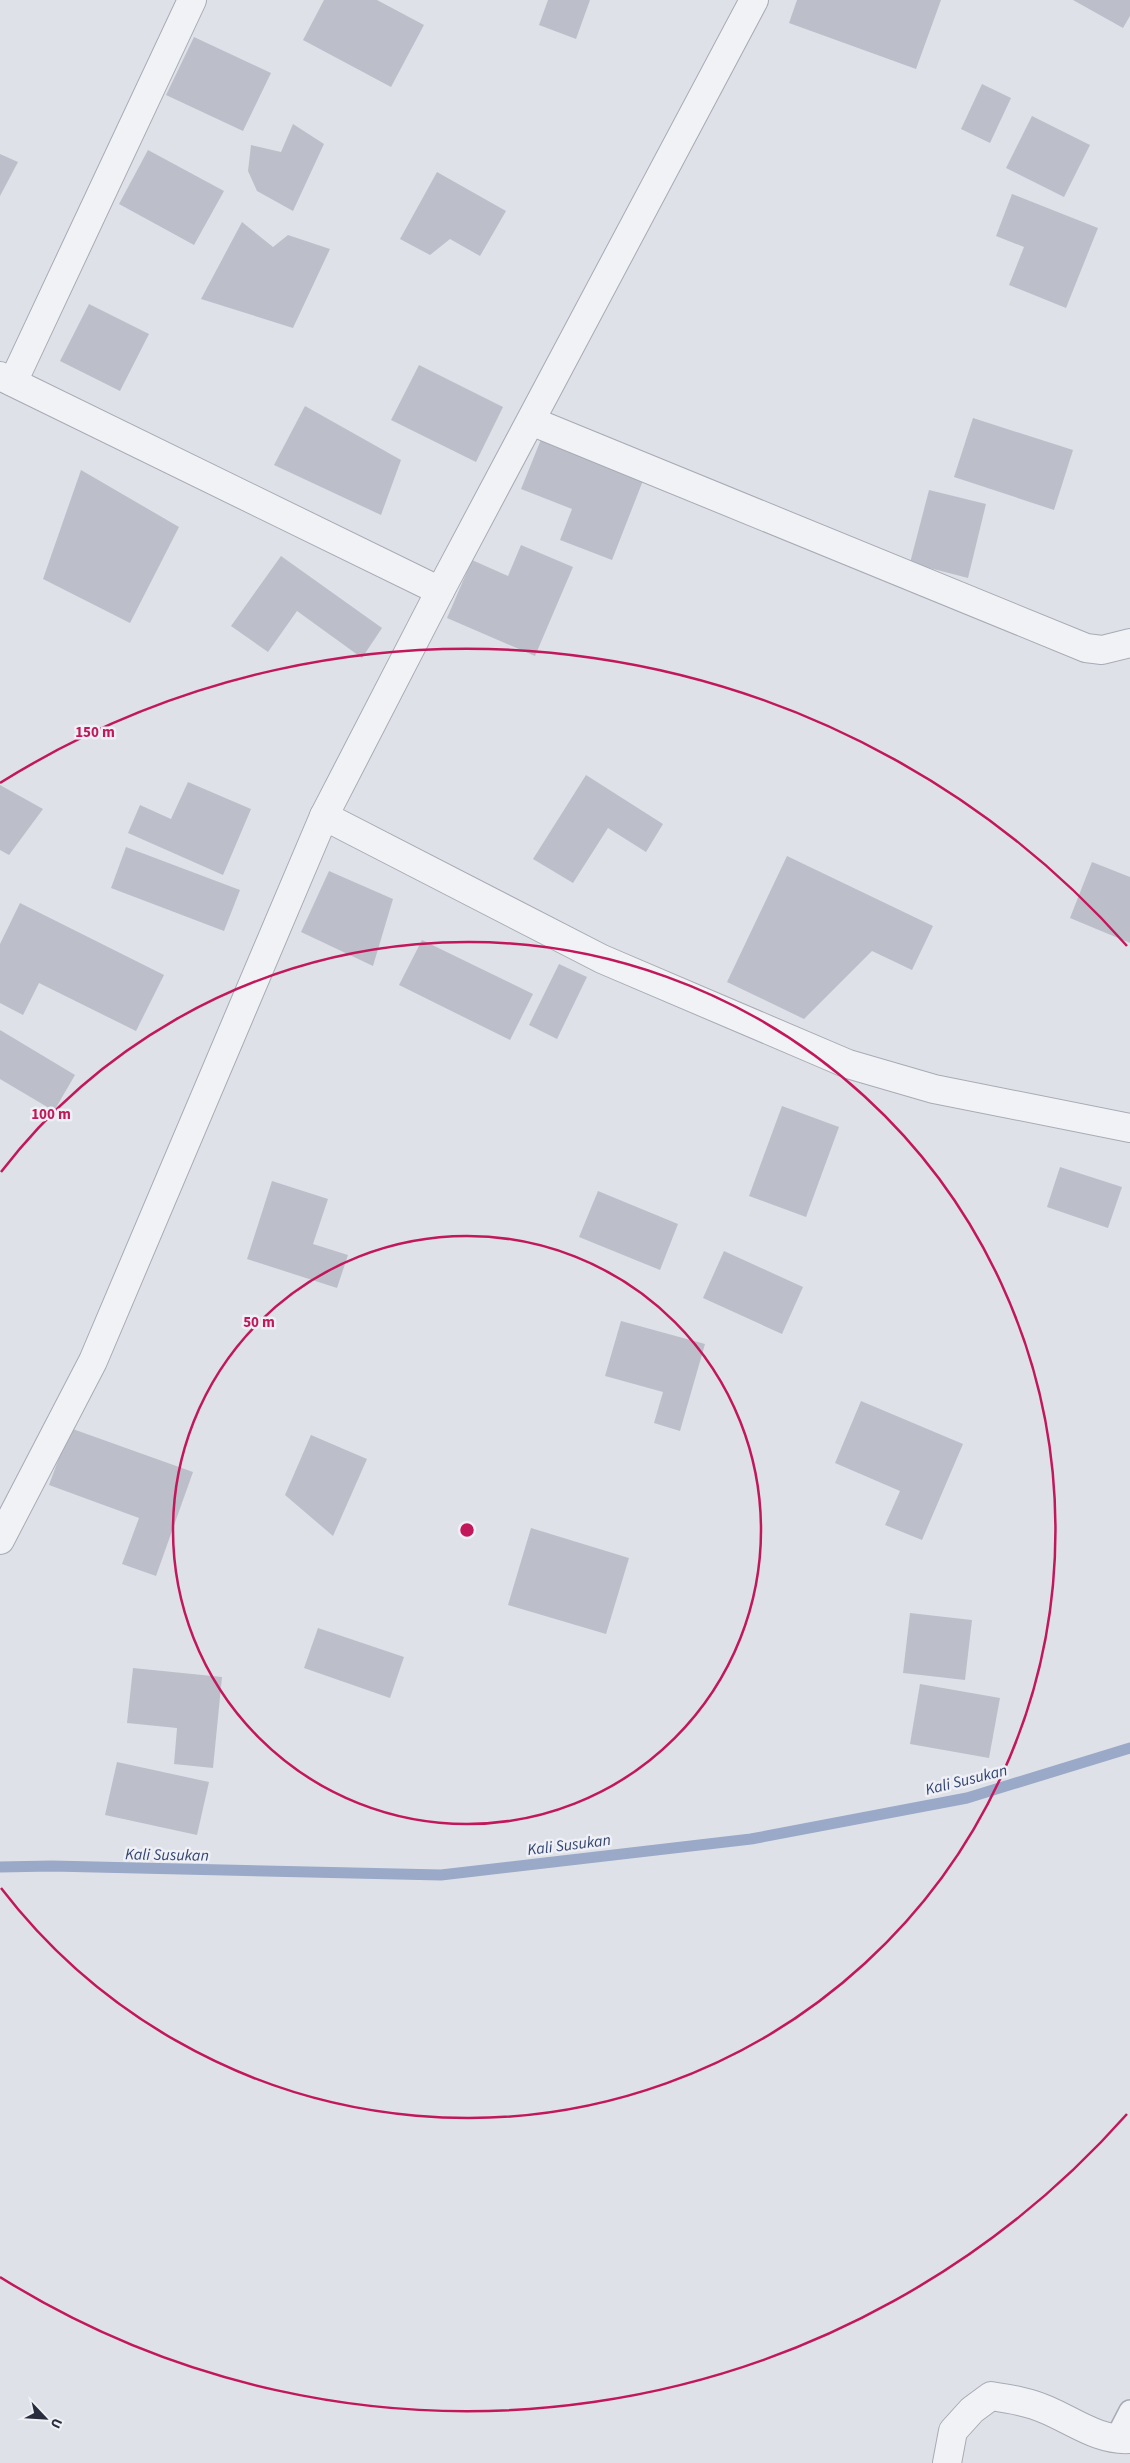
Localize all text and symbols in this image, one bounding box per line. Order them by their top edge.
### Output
text: 150 m [75,722,115,743]
text: 100 m [31,1104,71,1125]
text: 50 m [243,1312,275,1333]
centre of rings [458,1521,476,1539]
water label: Kali Susukan [923,1759,1010,1801]
water label: Kali Susukan [526,1829,612,1861]
water label: Kali Susukan [125,1843,209,1867]
north arrow [20,2393,70,2443]
text: U [45,2415,67,2432]

